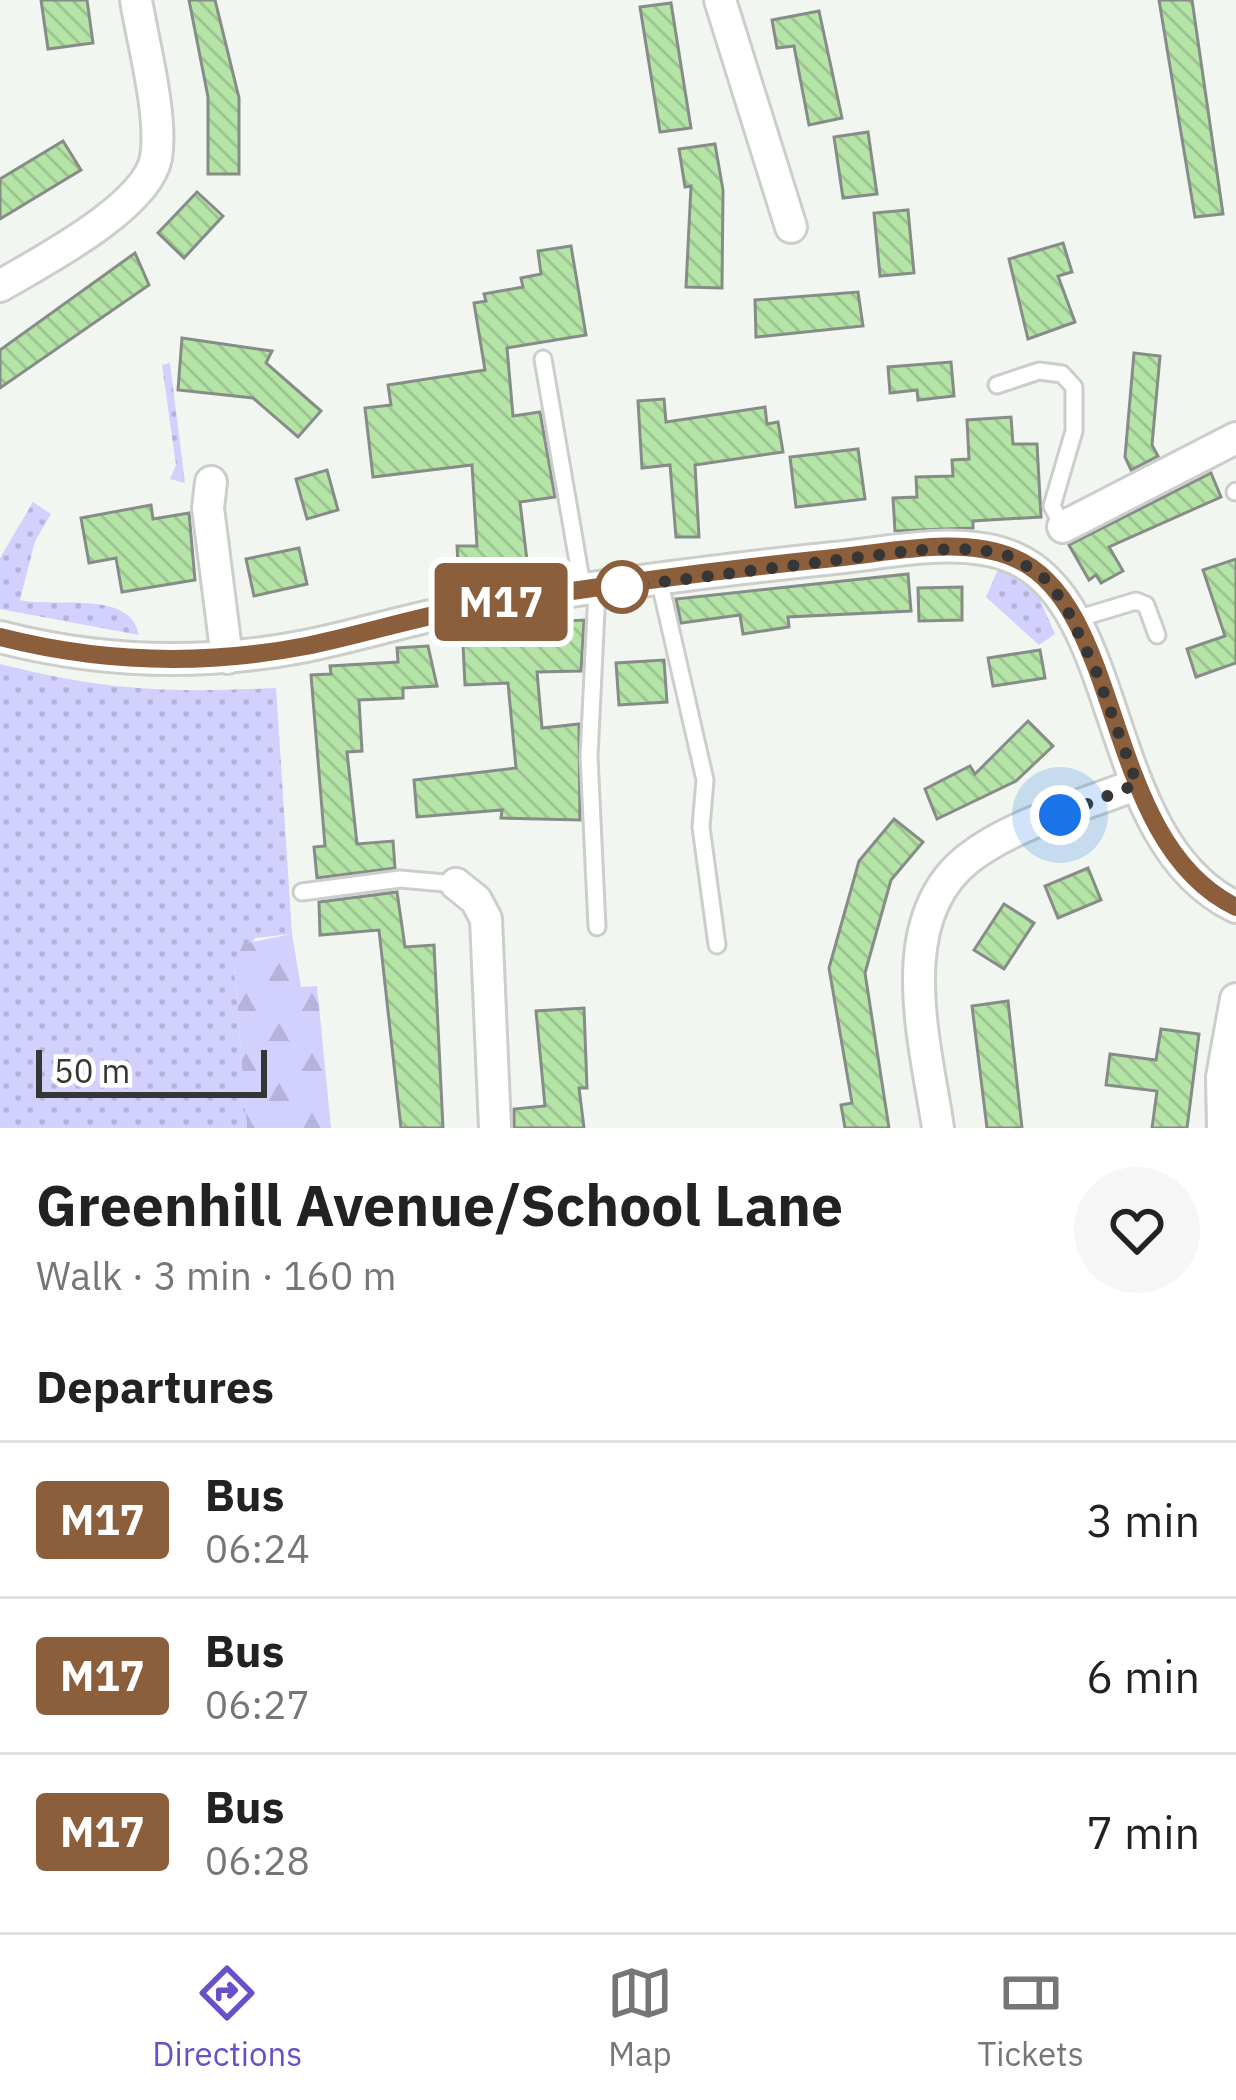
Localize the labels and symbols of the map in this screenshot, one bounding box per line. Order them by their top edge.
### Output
unlabelled marker [597,562,647,612]
line badge: M17 [432,563,570,641]
your location [1030,785,1090,845]
scale bar [36,1044,267,1097]

